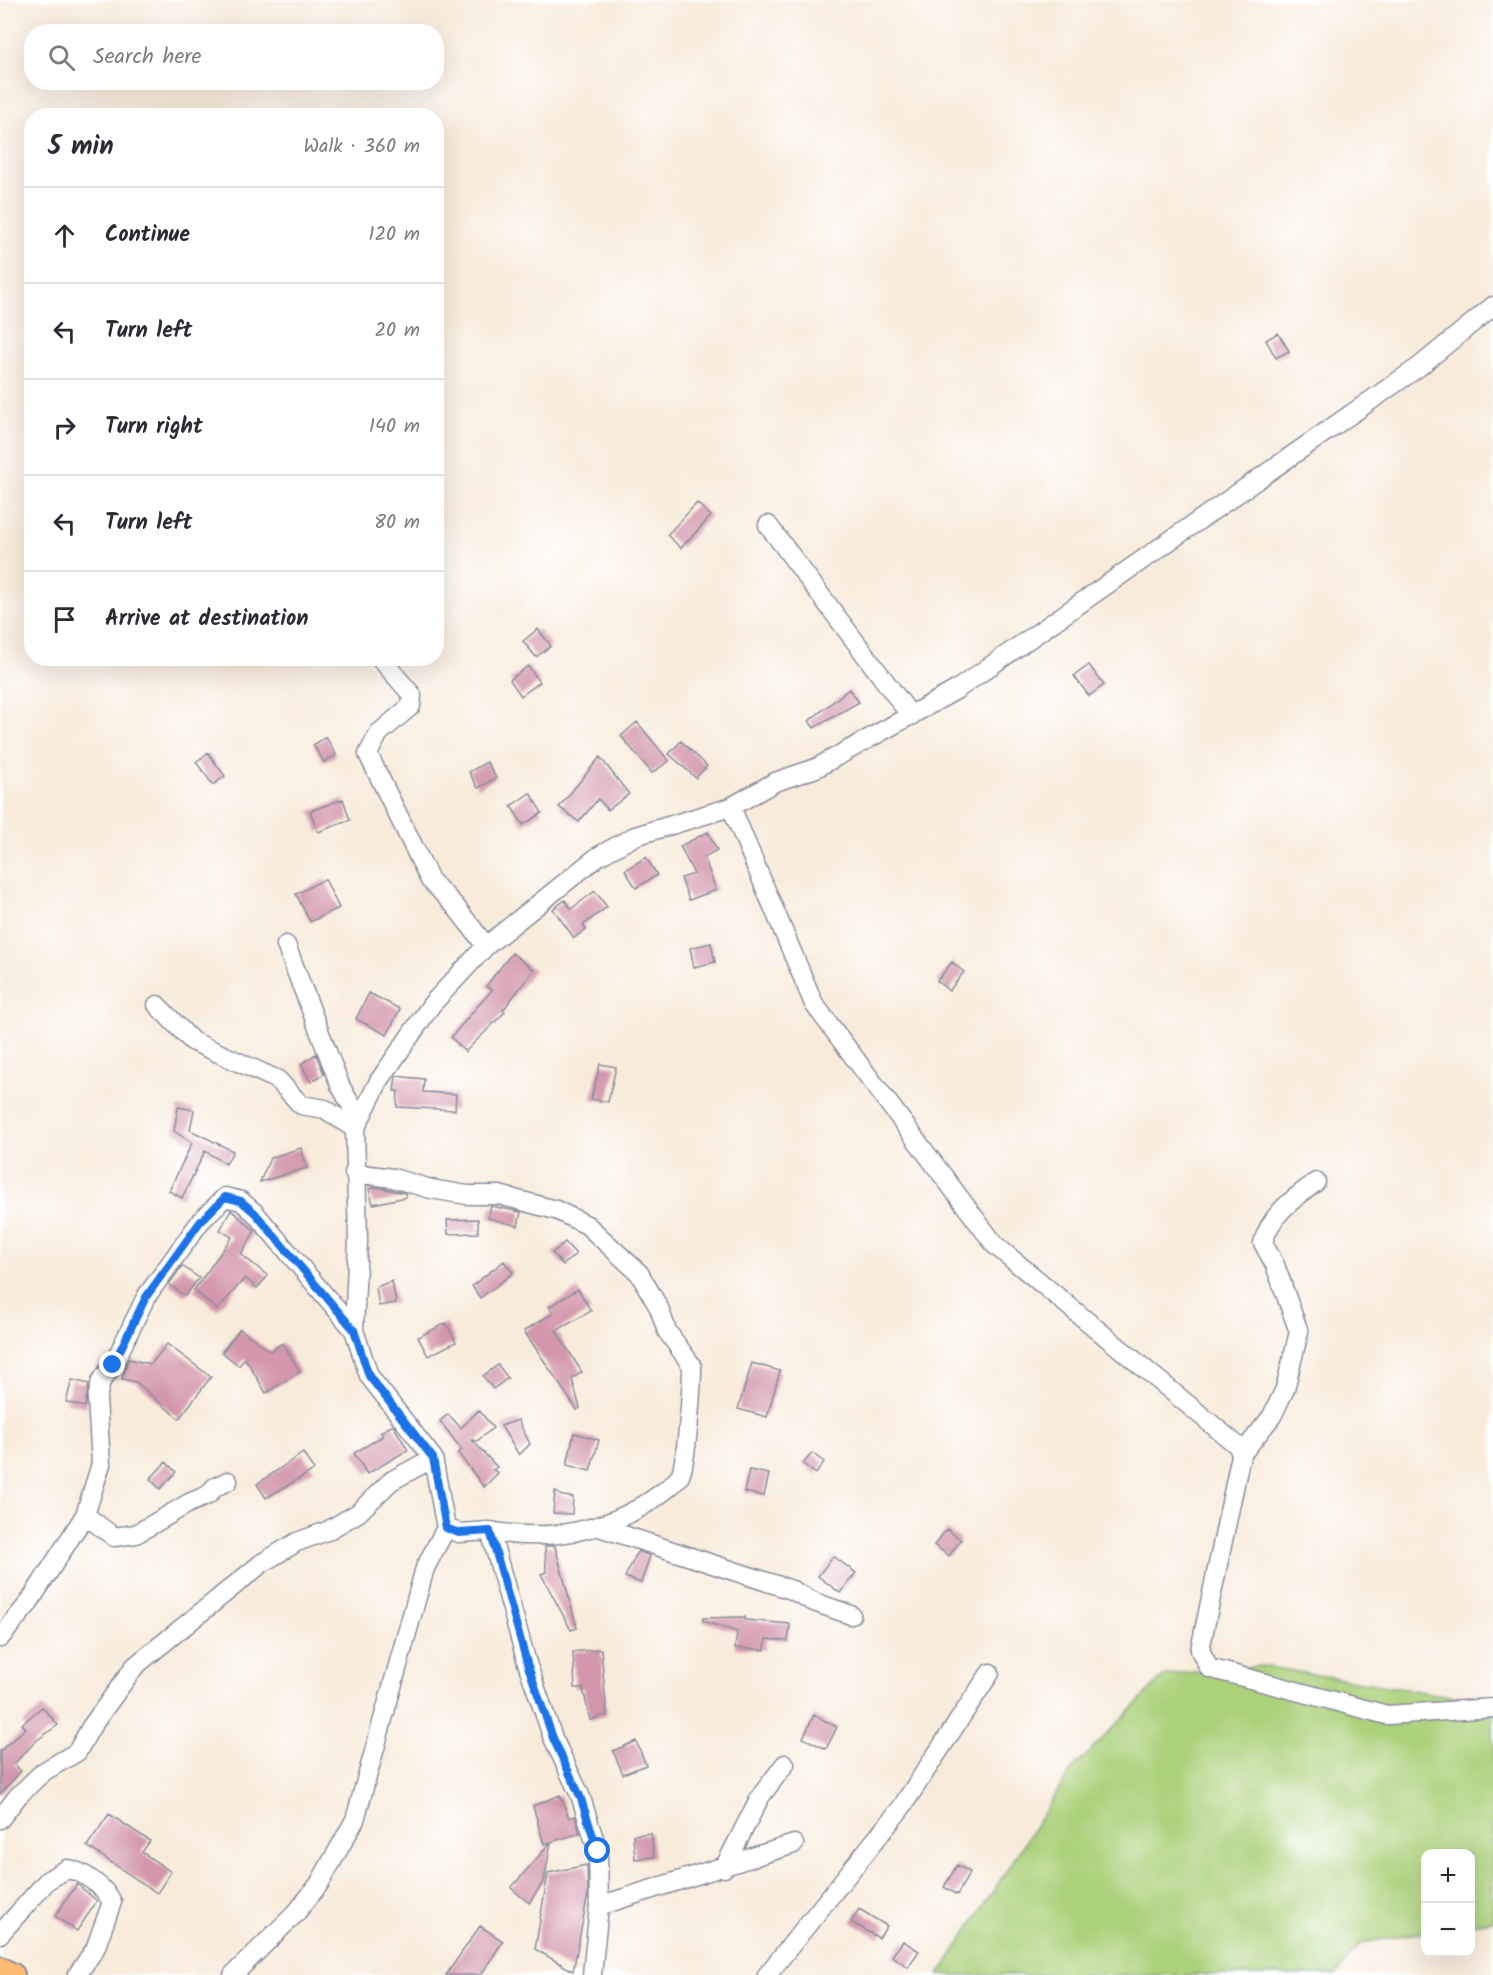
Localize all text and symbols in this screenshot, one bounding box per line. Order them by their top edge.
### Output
search box [24,24,444,90]
text: Search here [93,40,201,75]
icon: search [45,41,78,74]
text: 5 min [48,126,114,168]
text: Walk · 360 m [303,131,420,163]
text: Continue [105,218,190,253]
icon: ahead [48,219,81,252]
text: 120 m [368,219,420,251]
text: Turn left [105,314,192,349]
icon: left [48,315,81,348]
text: 20 m [374,315,420,347]
text: Turn right [105,410,203,445]
icon: right [48,411,81,444]
text: 140 m [369,411,420,443]
text: Turn left [105,506,192,541]
icon: left [48,507,81,540]
text: 80 m [374,507,420,539]
text: Arrive at destination [105,602,308,637]
icon: arrive [48,603,81,636]
route end [99,1351,125,1377]
route start [584,1837,610,1863]
map controls [1421,1849,1475,1957]
button: + [1421,1849,1475,1903]
button: − [1421,1903,1475,1957]

